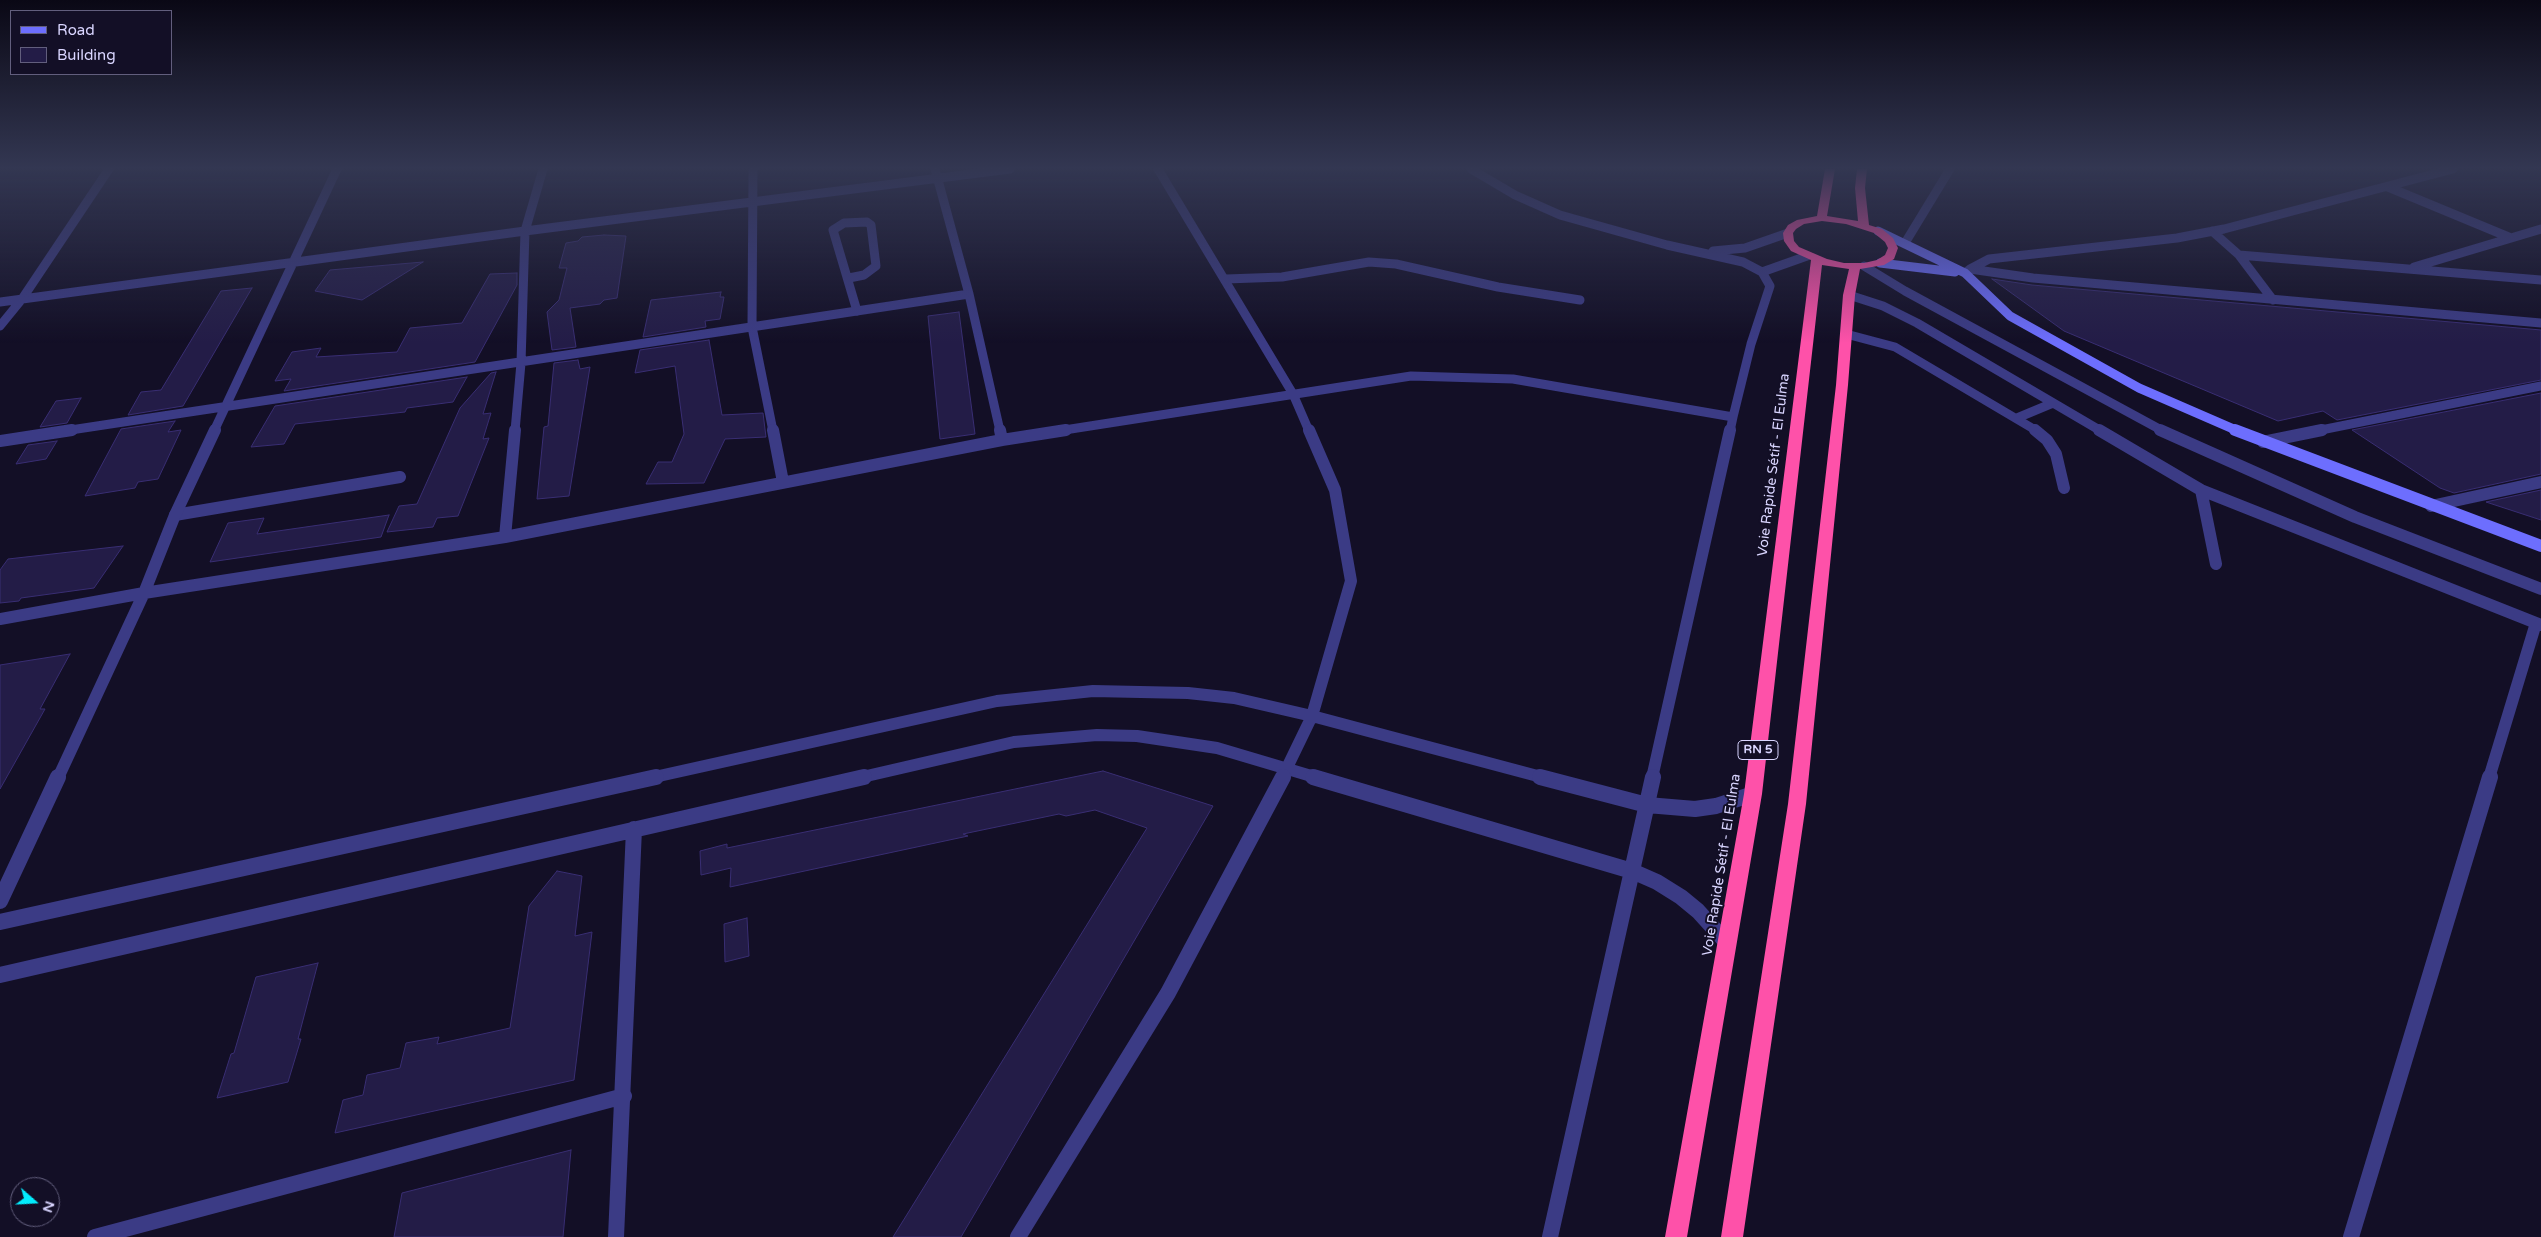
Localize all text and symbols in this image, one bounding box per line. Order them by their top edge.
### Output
legend [10,10,172,75]
text: Road [57,21,95,39]
text: Building [57,46,116,64]
street label: Voie Rapide Sétif - El Eulma [1754,373,1794,557]
road number: RN 5 [1738,740,1778,760]
street label: Voie Rapide Sétif - El Eulma [1699,773,1745,957]
north arrow [10,1177,60,1227]
text: N [39,1199,59,1215]

